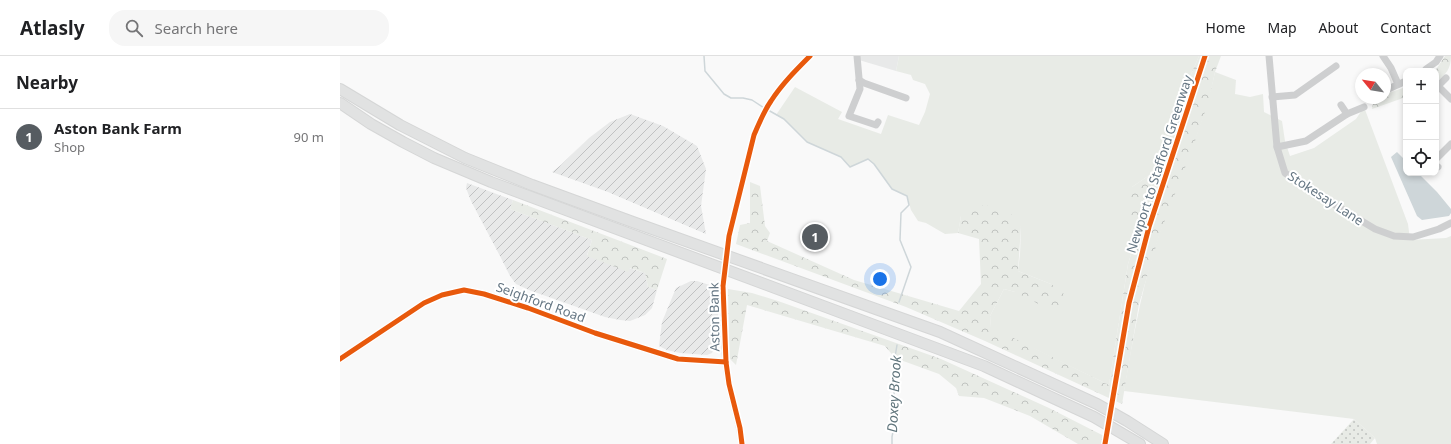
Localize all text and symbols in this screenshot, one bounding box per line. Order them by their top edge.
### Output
search box [109,10,389,46]
text: Atlasly [20,15,85,41]
icon: search [123,17,145,39]
text: Search here [155,18,238,38]
text: Home [1206,18,1245,37]
text: Map [1267,18,1297,37]
text: About [1319,18,1358,37]
text: Contact [1380,18,1431,37]
north arrow [1355,68,1391,104]
map controls [1403,68,1439,176]
button: + [1403,68,1439,104]
text: Nearby [16,71,78,94]
street label: Newport to Stafford Greenway [1122,72,1196,255]
button: − [1403,104,1439,140]
text: Aston Bank Farm [54,118,182,138]
text: 1 [25,128,33,146]
text: 90 m [294,128,324,146]
text: Shop [54,138,85,156]
button: locate [1403,140,1439,176]
street label: Stokesay Lane [1285,167,1367,229]
pin: 1 [802,222,828,252]
your location [870,269,890,289]
street label: Seighford Road [494,277,588,327]
street label: Aston Bank [704,282,724,352]
water label: Doxey Brook [882,354,905,433]

